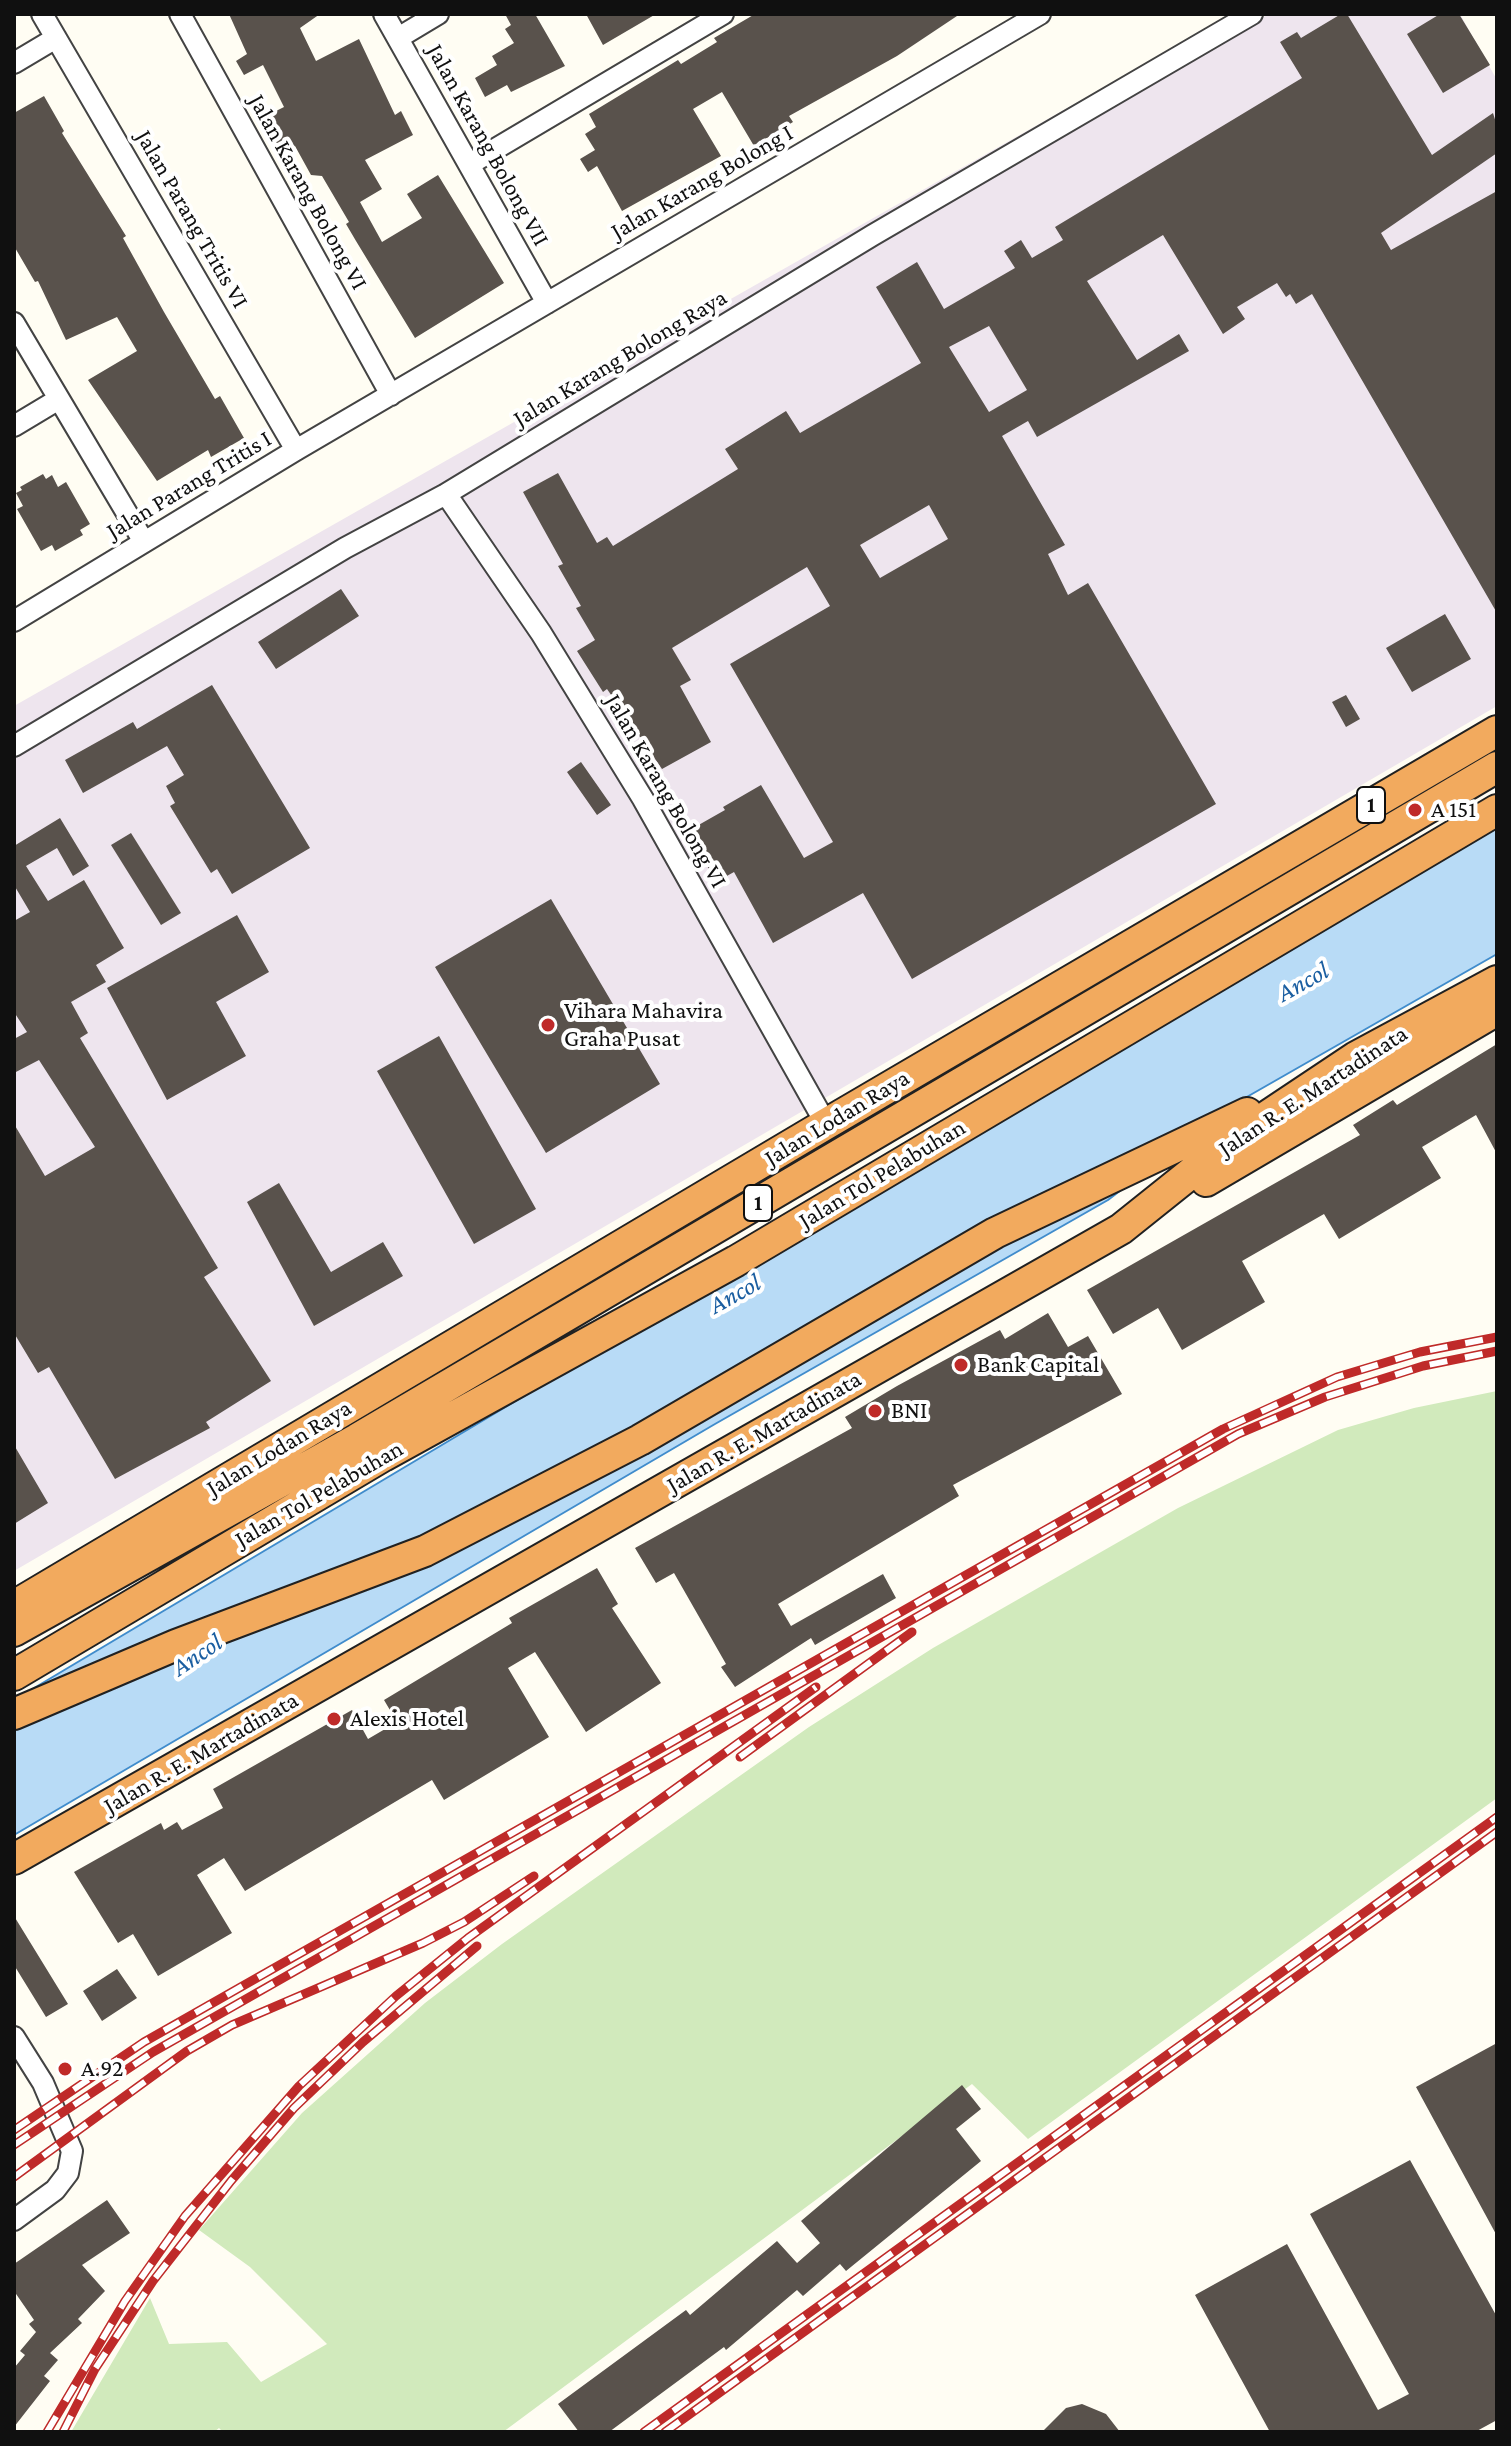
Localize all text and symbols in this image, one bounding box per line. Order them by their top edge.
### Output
street label: Jalan Karang Bolong VII [421,39,555,251]
street label: Jalan Karang Bolong VI [242,89,374,295]
street label: Jalan Karang Bolong I [606,118,798,246]
street label: Jalan Parang Tritis VI [129,125,255,313]
street label: Jalan Karang Bolong Raya [508,283,732,433]
street label: Jalan Parang Tritis I [101,424,277,546]
street label: Jalan Karang Bolong VI [599,689,733,893]
road number: 1 [1357,787,1385,823]
place label: A 151 [1431,796,1476,824]
marker: A 151 [1406,801,1424,819]
water label: Ancol [1272,955,1334,1009]
place label: Vihara Mahavira Graha Pusat [564,997,723,1053]
marker: Vihara Mahavira Graha Pusat [539,1016,557,1034]
street label: Jalan R. E. Martadinata [1213,1019,1413,1163]
street label: Jalan Lodan Raya [759,1063,915,1173]
street label: Jalan Tol Pelabuhan [793,1113,971,1235]
road number: 1 [744,1185,772,1221]
water label: Ancol [704,1267,766,1321]
place label: Bank Capital [977,1351,1099,1379]
marker: Bank Capital [952,1356,970,1374]
street label: Jalan R. E. Martadinata [662,1365,866,1499]
street label: Jalan Lodan Raya [201,1393,357,1503]
place label: BNI [891,1397,927,1425]
marker: BNI [866,1402,884,1420]
street label: Jalan Tol Pelabuhan [230,1434,408,1554]
water label: Ancol [166,1627,228,1683]
street label: Jalan R. E. Martadinata [99,1686,303,1820]
place label: Alexis Hotel [350,1705,464,1733]
marker: Alexis Hotel [325,1710,343,1728]
place label: A.92 [81,2055,124,2083]
marker: A.92 [56,2060,74,2078]

